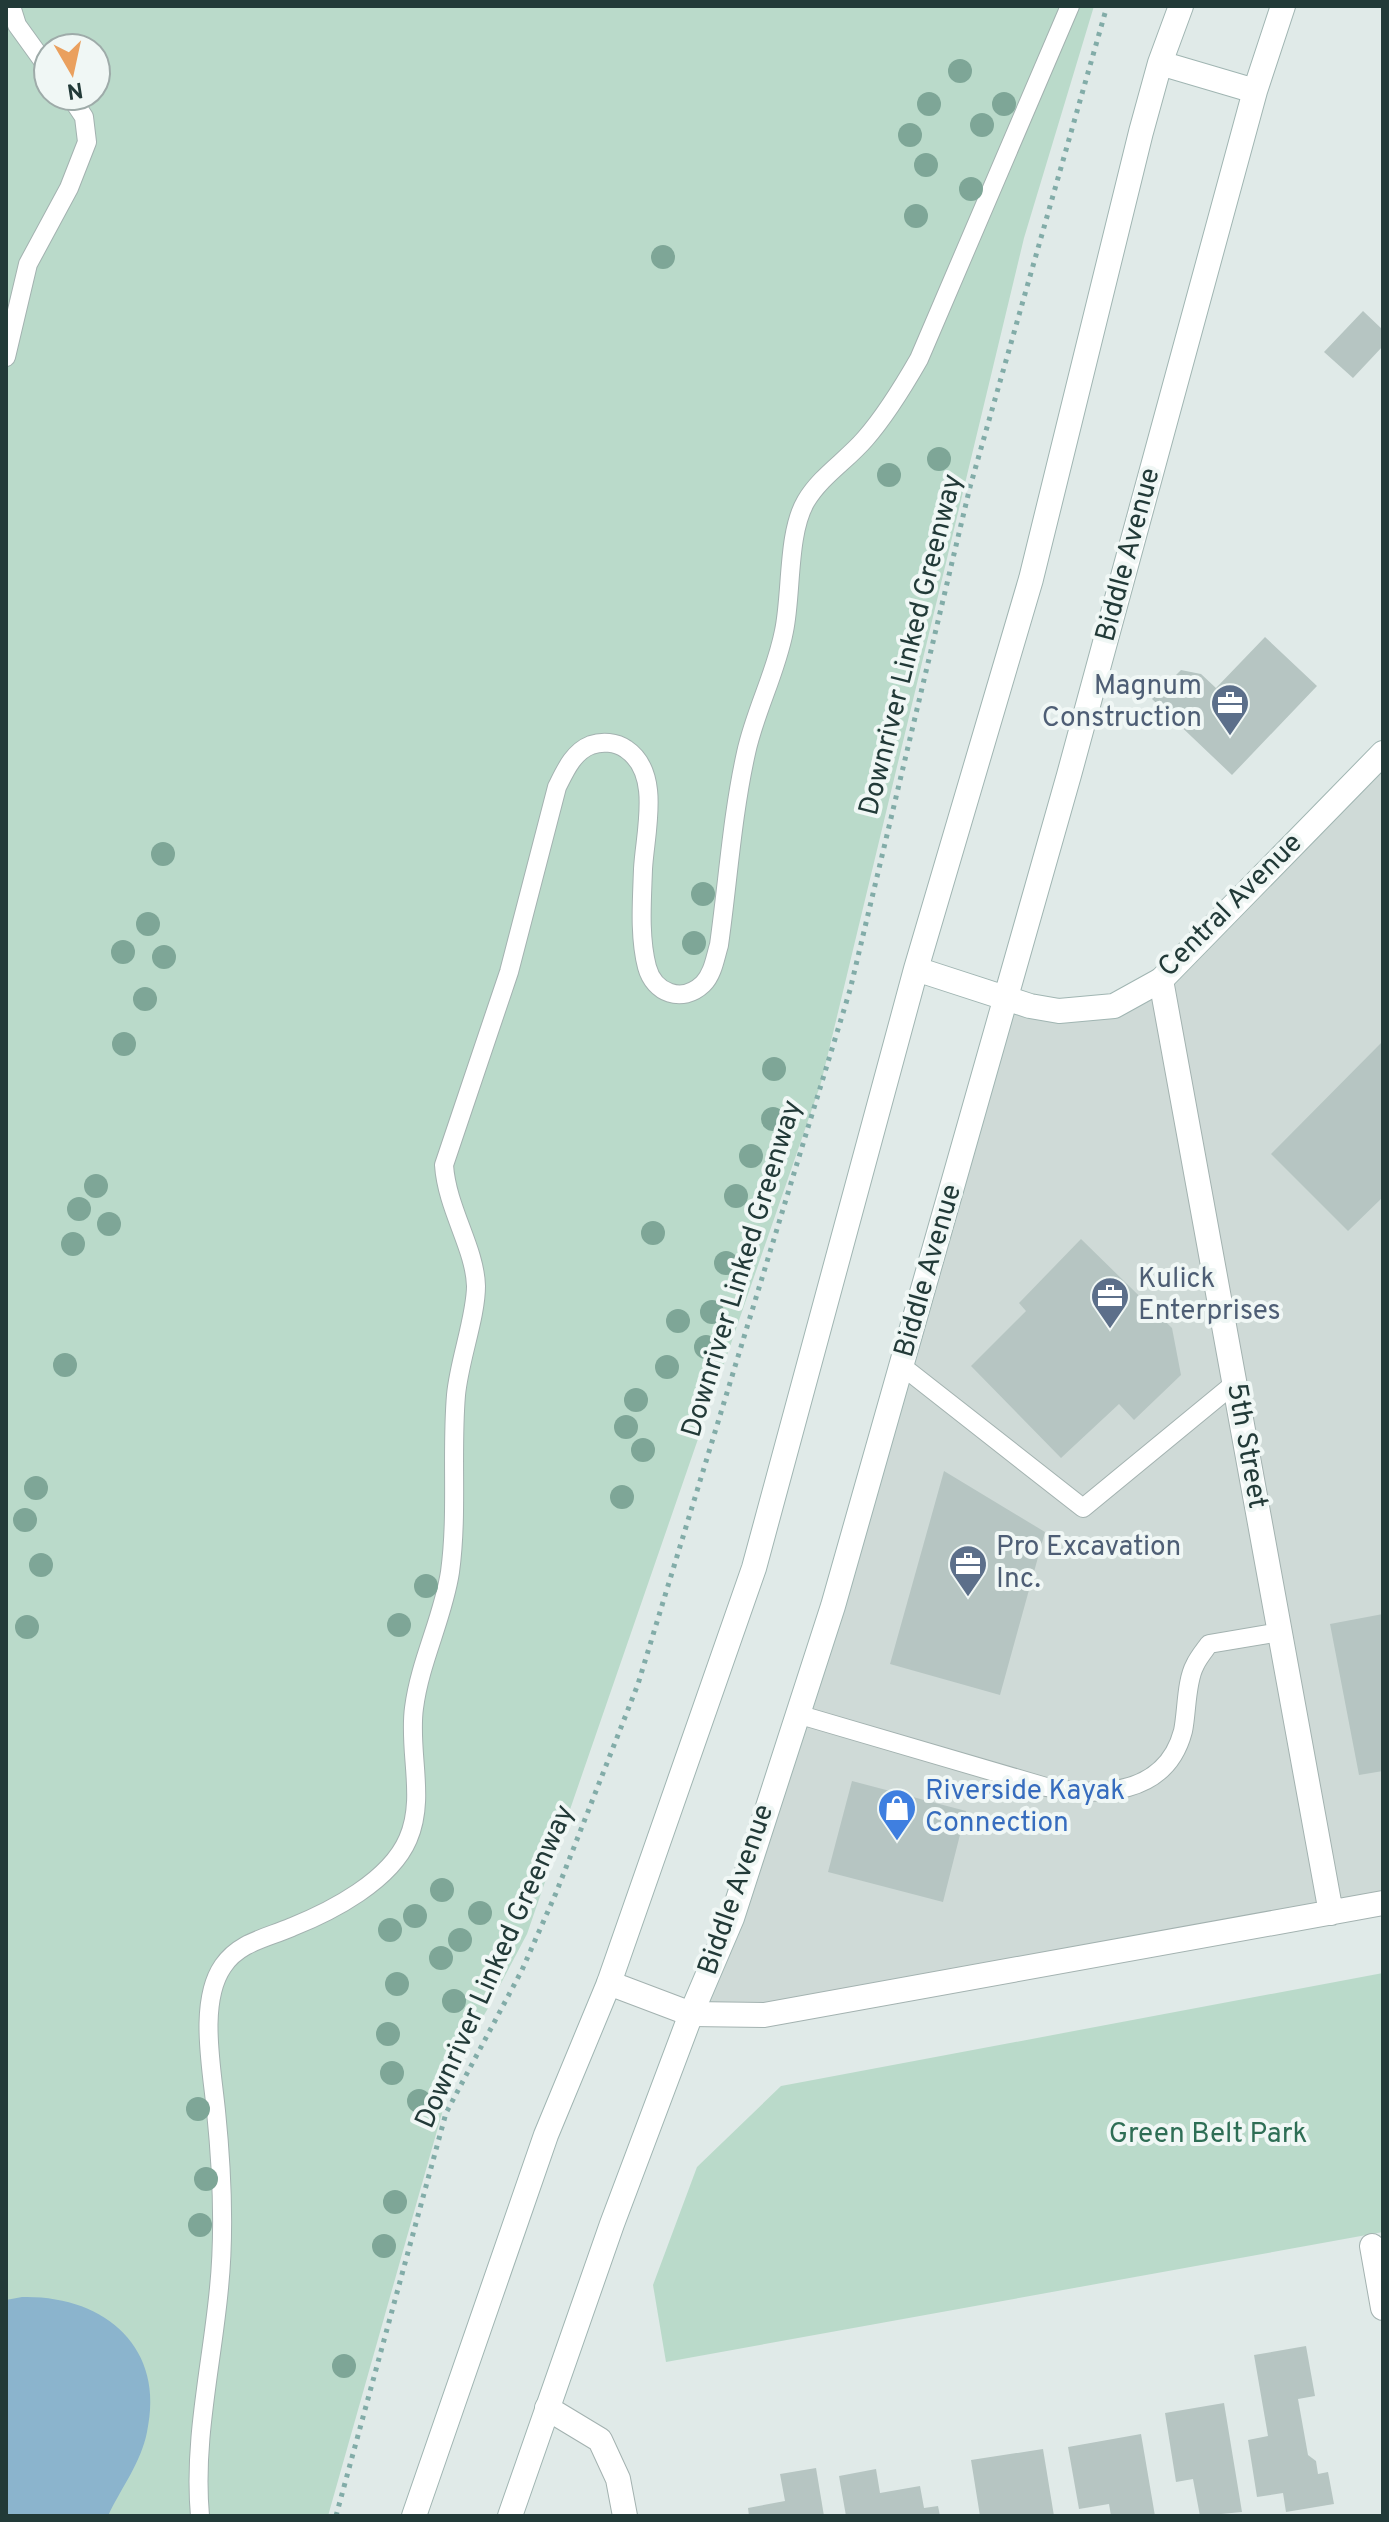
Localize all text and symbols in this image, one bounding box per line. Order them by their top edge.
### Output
north arrow [32,32,112,112]
text: N [65,75,85,104]
street label: Biddle Avenue [1089,464,1169,646]
street label: Downriver Linked Greenway [852,471,972,819]
place label: Magnum Construction [1042,669,1202,737]
office icon: Magnum Construction [1209,682,1251,737]
street label: Central Avenue [1151,826,1311,986]
street label: Downriver Linked Greenway [675,1096,811,1442]
street label: Biddle Avenue [887,1180,971,1362]
place label: Kulick Enterprises [1138,1262,1281,1330]
office icon: Kulick Enterprises [1089,1275,1131,1330]
street label: 5th Street [1217,1380,1275,1512]
place label: Pro Excavation Inc. [996,1530,1181,1598]
office icon: Pro Excavation Inc. [947,1543,989,1598]
place label: Riverside Kayak Connection [925,1774,1125,1842]
shop icon: Riverside Kayak Connection [876,1787,918,1842]
street label: Downriver Linked Greenway [408,1799,584,2135]
street label: Biddle Avenue [691,1800,783,1980]
park label: Green Belt Park [1109,2117,1307,2153]

